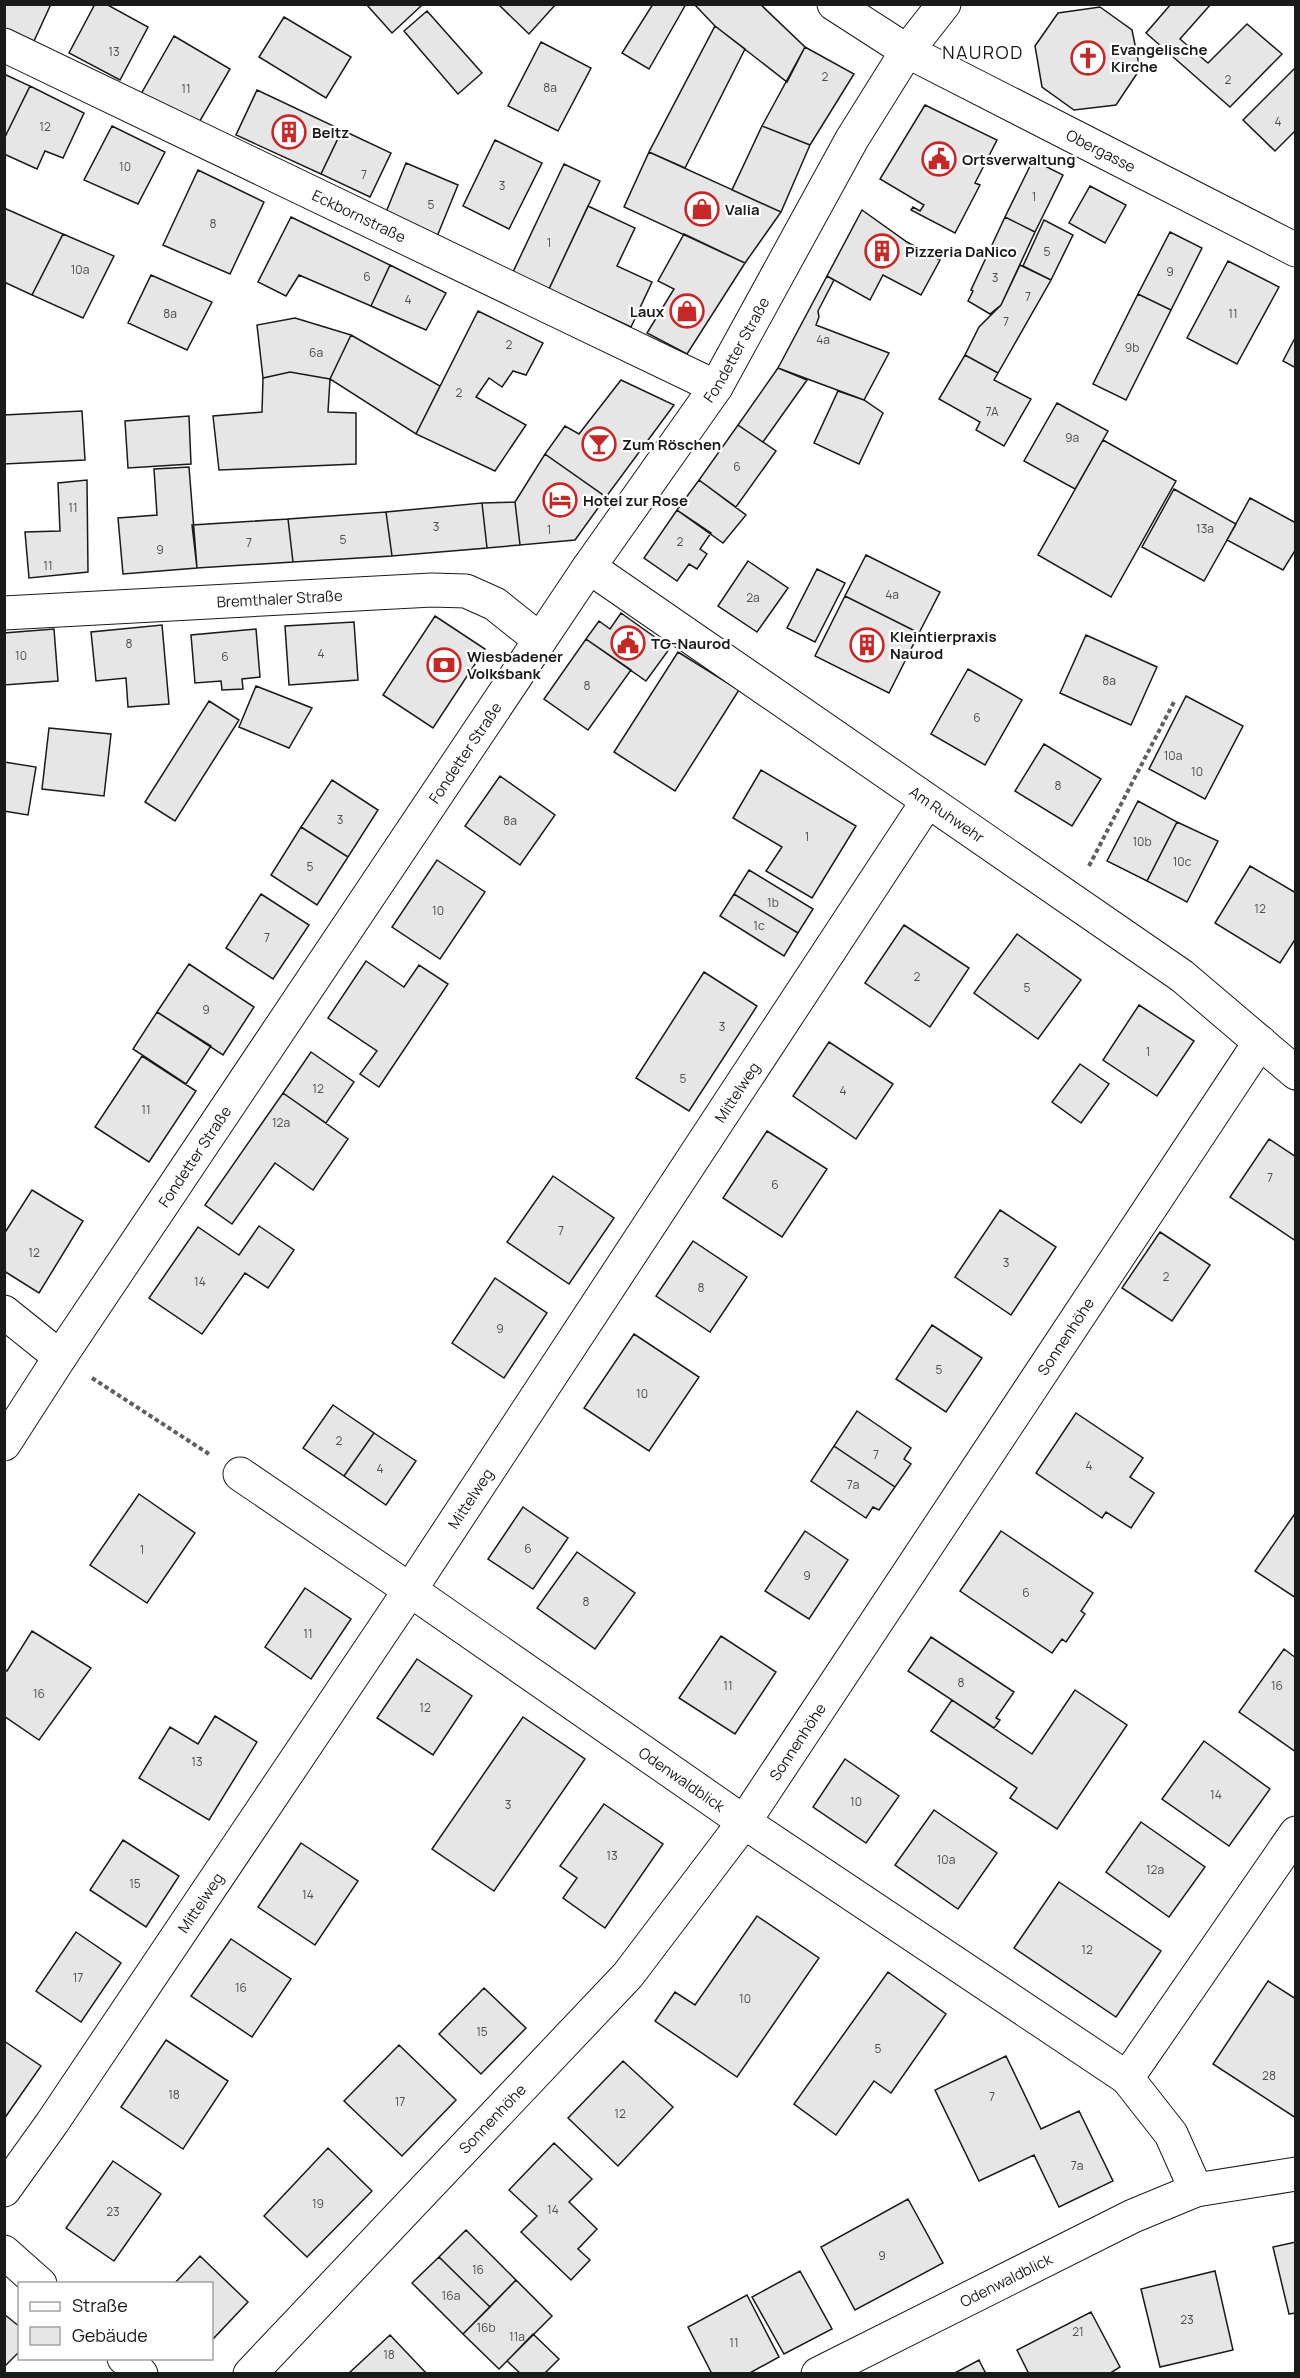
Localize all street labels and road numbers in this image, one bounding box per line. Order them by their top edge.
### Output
street label: Obergasse [1063,124,1140,177]
street label: Eckbornstraße [309,184,410,247]
street label: Fondetter Straße [698,293,774,406]
street label: Bremthaler Straße [216,584,343,612]
street label: Fondetter Straße [423,698,506,807]
street label: Am Ruhwehr [905,781,989,848]
street label: Mittelweg [709,1058,764,1126]
street label: Fondetter Straße [153,1101,236,1211]
street label: Sonnenhöhe [1032,1293,1099,1379]
street label: Mittelweg [443,1464,498,1533]
street label: Sonnenhöhe [764,1699,831,1784]
street label: Odenwaldblick [635,1742,730,1817]
street label: Mittelweg [172,1868,228,1937]
street label: Sonnenhöhe [454,2079,530,2158]
street label: Odenwaldblick [956,2248,1056,2312]

